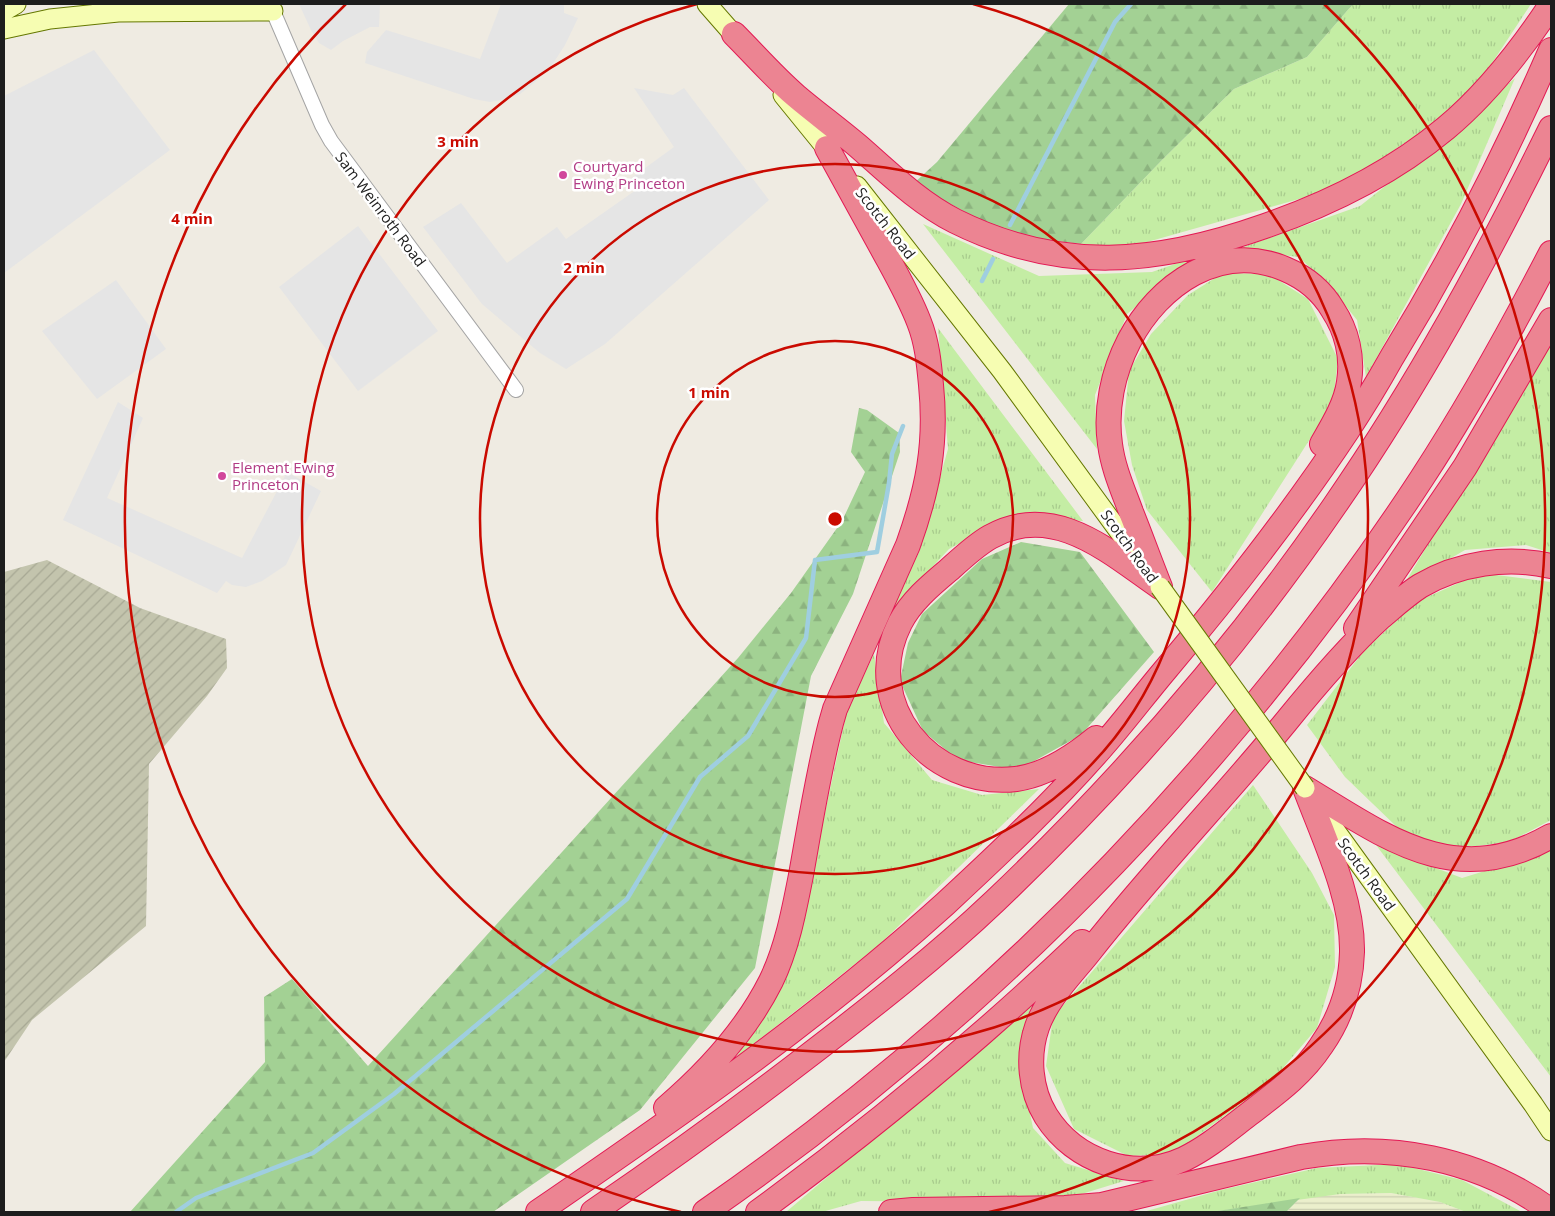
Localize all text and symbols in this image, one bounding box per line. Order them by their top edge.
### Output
text: 3 min [437,131,479,151]
street label: Sam Weinroth Road [331,147,431,271]
place label: Courtyard Ewing Princeton [573,156,685,193]
marker: Courtyard Ewing Princeton [557,169,569,181]
street label: Scotch Road [852,183,920,263]
text: 4 min [171,208,213,228]
text: 2 min [563,257,605,277]
text: 1 min [688,382,730,402]
place label: Element Ewing Princeton [232,457,334,494]
marker: Element Ewing Princeton [216,470,228,482]
street label: Scotch Road [1097,505,1163,587]
centre of rings [826,510,844,528]
street label: Scotch Road [1334,833,1400,915]

